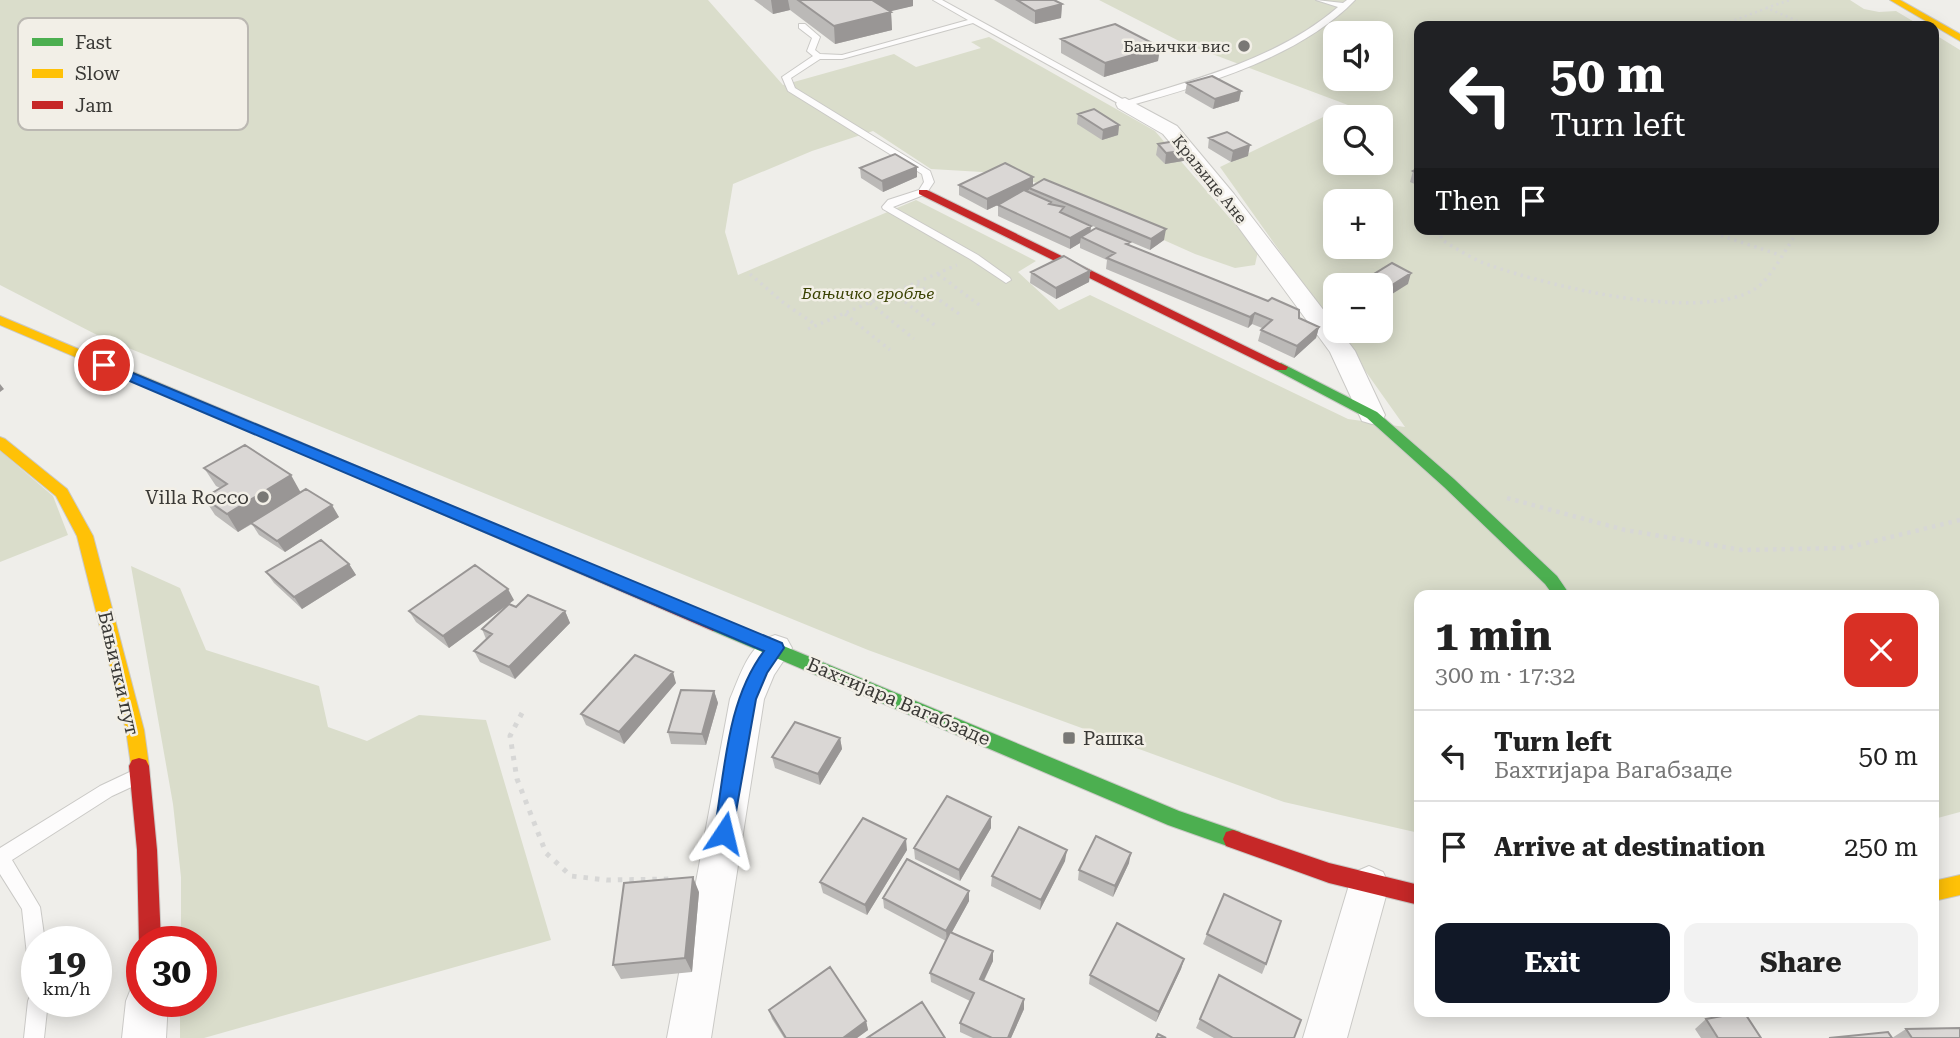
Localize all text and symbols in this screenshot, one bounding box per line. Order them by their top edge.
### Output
legend [18,18,248,130]
map controls [1323,21,1393,343]
button: sound [1323,21,1393,91]
text: Fast [75,31,112,54]
place label: Бањички вис [1123,37,1230,56]
marker: Бањички вис [1236,38,1252,54]
text: 50 m [1550,47,1665,104]
icon: left [1435,49,1526,140]
text: Slow [75,62,120,85]
text: Jam [75,94,113,117]
button: search [1323,105,1393,175]
text: Turn left [1550,106,1685,144]
street label: Краљице Ане [1168,131,1251,227]
icon: arrive [1514,182,1552,220]
text: Then [1435,186,1500,216]
button: + [1323,189,1393,259]
button: − [1323,273,1393,343]
park label: Бањичко гробље [801,284,934,303]
pin [74,335,134,395]
icon: arrive [85,346,123,384]
place label: Villa Rocco [145,486,249,509]
marker: Villa Rocco [255,489,271,505]
street label: Бањички пут [93,609,144,738]
text: 1 min [1435,611,1552,660]
button: close [1844,613,1918,687]
street label: Бахтијара Вагабзаде [804,652,994,751]
text: 300 m · 17:32 [1435,662,1575,689]
place label: Рашка [1083,727,1145,750]
text: Turn left [1494,727,1612,757]
marker: Рашка [1061,730,1077,746]
icon: left [1435,737,1473,775]
text: 50 m [1859,741,1918,771]
text: Бахтијара Вагабзаде [1494,757,1732,784]
position arrow [687,796,761,870]
icon: arrive [1435,828,1473,866]
text: Arrive at destination [1494,832,1765,862]
text: 250 m [1844,832,1918,862]
button: Exit [1435,923,1670,1003]
button: Share [1684,923,1918,1003]
speed limit sign: 30 [126,926,217,1017]
text: 19 [47,942,86,983]
text: km/h [42,978,91,999]

